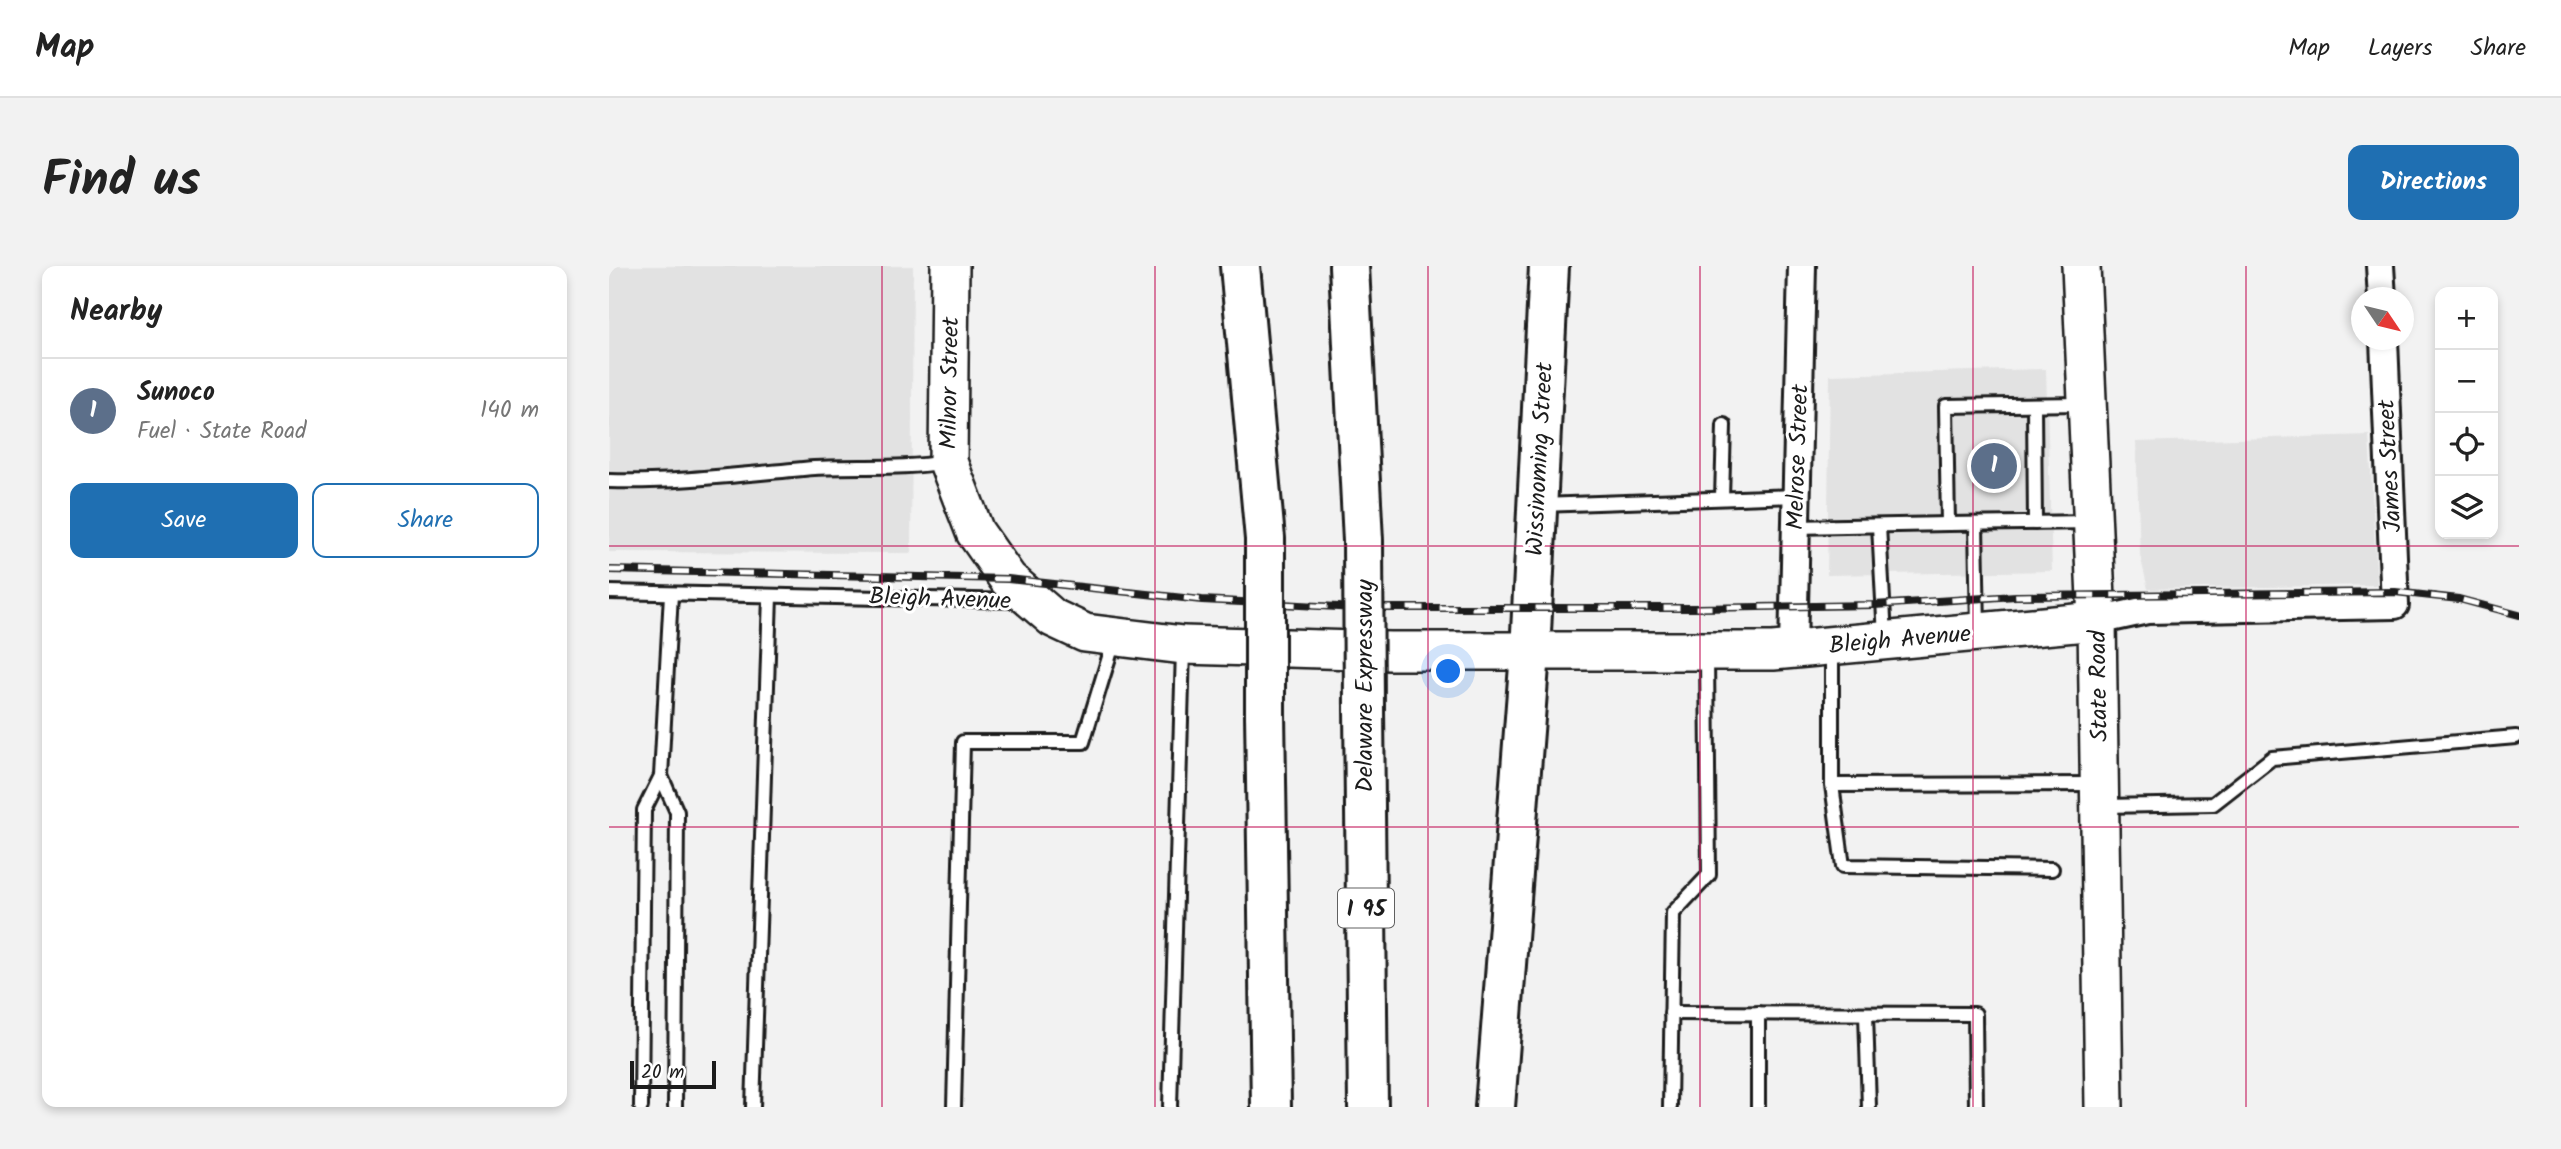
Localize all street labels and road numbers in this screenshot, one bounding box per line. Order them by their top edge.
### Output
street label: Milnor Street [930,316,971,450]
street label: Wissinoming Street [1516,361,1565,557]
street label: Melrose Street [1776,383,1821,531]
street label: James Street [2368,398,2413,533]
street label: Bleigh Avenue [868,578,1012,621]
street label: Delaware Expressway [1346,579,1385,792]
street label: Bleigh Avenue [1828,615,1973,666]
street label: State Road [2079,629,2120,742]
road number: I 95 [1338,888,1394,928]

